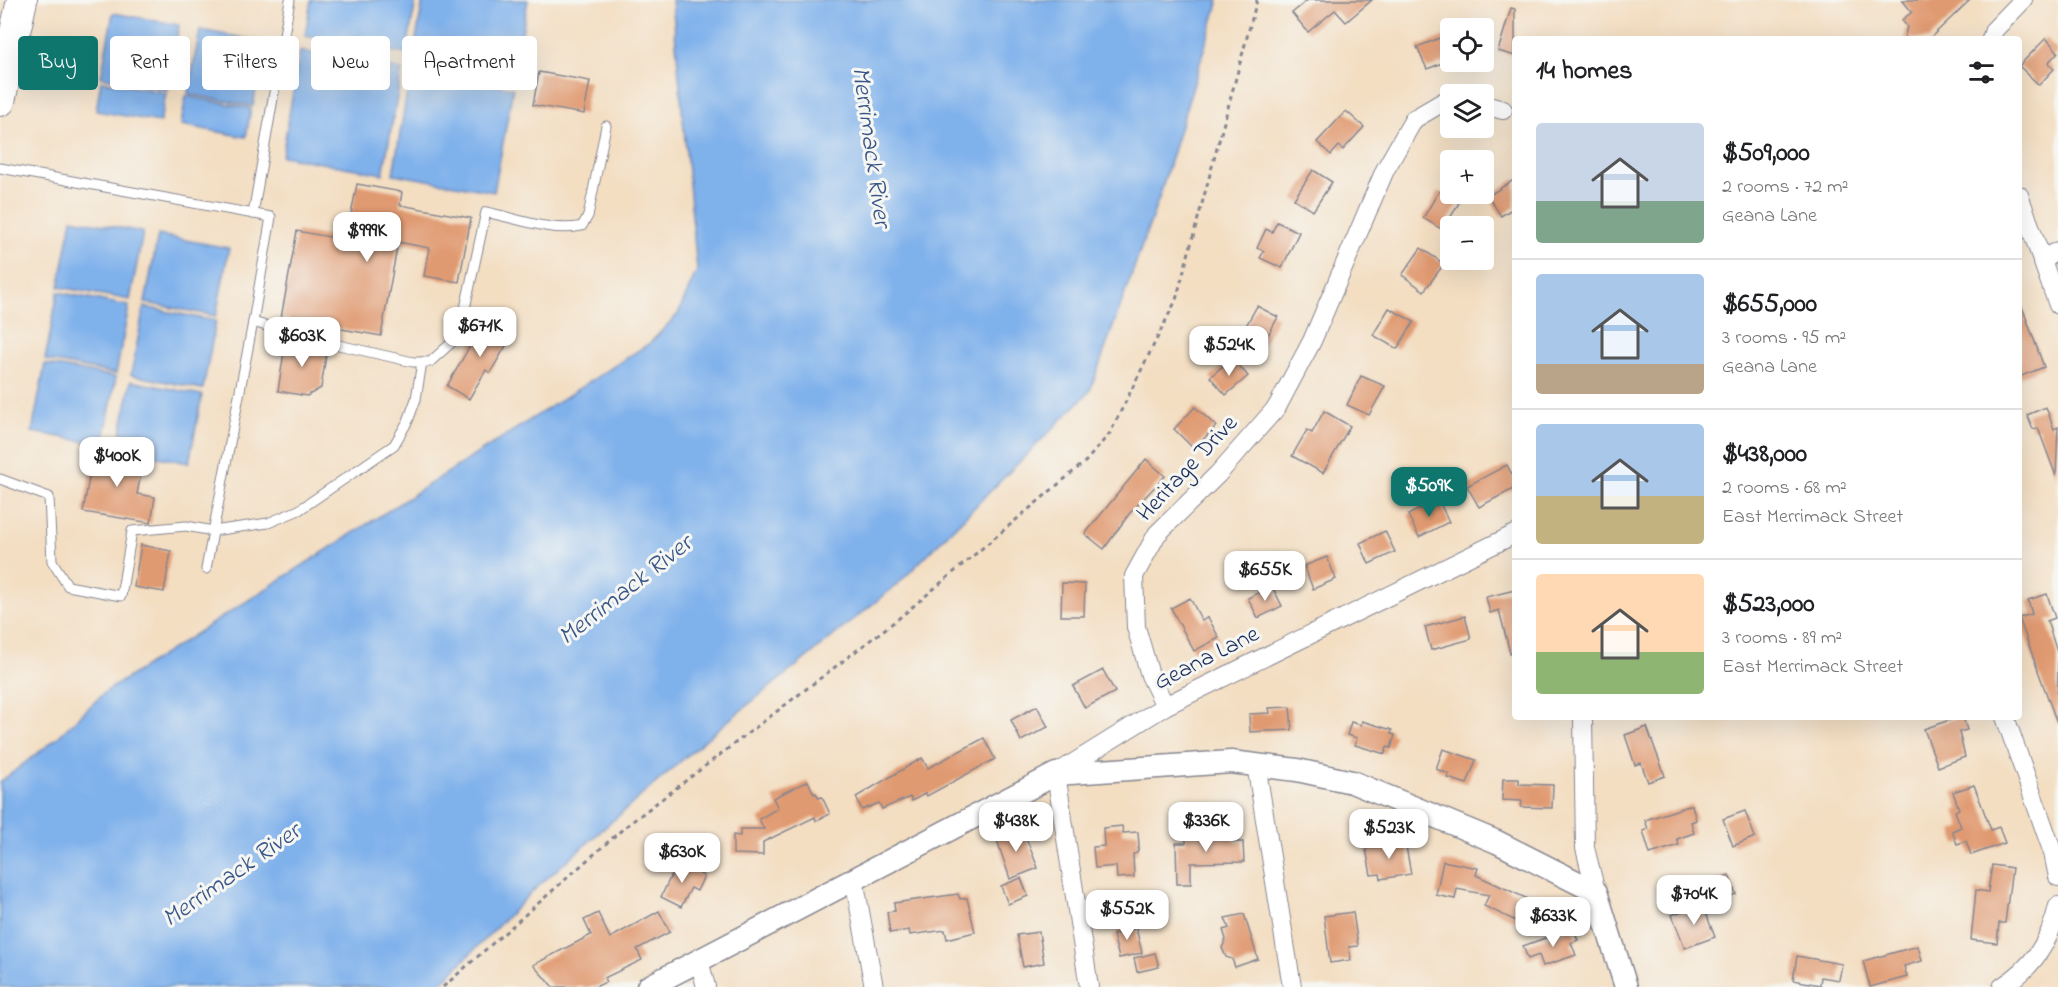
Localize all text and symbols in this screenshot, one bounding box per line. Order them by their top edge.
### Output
map controls [1440,18,1494,270]
button: locate [1440,18,1494,72]
chip: Buy [18,36,98,90]
chip: Rent [110,36,190,90]
chip: Filters [202,36,299,90]
chip: New [311,36,390,90]
chip: Apartment [402,36,537,90]
text: 14 homes [1536,53,1632,91]
icon: filters [1965,56,1998,89]
water label: Merrimack River [840,64,900,232]
button: layers [1440,84,1494,138]
text: $509,000 [1722,135,1810,173]
icon: home [1584,147,1656,219]
button: + [1440,150,1494,204]
text: 2 rooms · 72 m² [1722,173,1849,202]
text: Geana Lane [1722,202,1817,231]
pin: $999K [325,212,409,263]
button: − [1440,216,1494,270]
text: $999K [347,217,387,246]
text: $655,000 [1722,286,1817,324]
icon: home [1584,298,1656,370]
pin: $671K [438,307,522,358]
text: $671K [457,312,503,341]
pin: $603K [260,317,344,368]
text: $603K [278,322,326,351]
text: 3 rooms · 95 m² [1722,324,1846,353]
pin: $524K [1187,326,1271,377]
text: $524K [1203,331,1255,360]
text: Geana Lane [1722,353,1817,382]
street label: Heritage Drive [1129,407,1247,530]
text: $438,000 [1722,436,1807,474]
pin: $400K [75,437,159,488]
text: $400K [93,442,141,471]
icon: home [1584,448,1656,520]
pin: $509K [1387,467,1471,518]
text: $509K [1405,472,1453,501]
text: 2 rooms · 68 m² [1722,474,1847,503]
text: East Merrimack Street [1722,503,1903,532]
water label: Merrimack River [551,525,704,656]
pin: $655K [1223,551,1307,602]
text: $655K [1238,556,1292,585]
text: $523,000 [1722,586,1814,624]
icon: home [1584,598,1656,670]
street label: Geana Lane [1148,617,1266,700]
text: 3 rooms · 89 m² [1722,624,1842,653]
text: East Merrimack Street [1722,653,1903,682]
pin: $438K [974,802,1058,853]
pin: $336K [1164,802,1248,853]
text: $438K [993,807,1039,836]
text: $336K [1182,807,1230,836]
pin: $523K [1347,809,1431,860]
water label: Merrimack River [155,812,311,938]
text: $523K [1363,814,1415,843]
pin: $630K [640,833,724,884]
text: $630K [658,838,706,867]
pin: $704K [1652,875,1736,926]
text: $704K [1671,880,1717,909]
pin: $552K [1085,890,1169,941]
text: $552K [1100,895,1154,924]
pin: $633K [1511,897,1595,948]
text: $633K [1529,902,1577,931]

